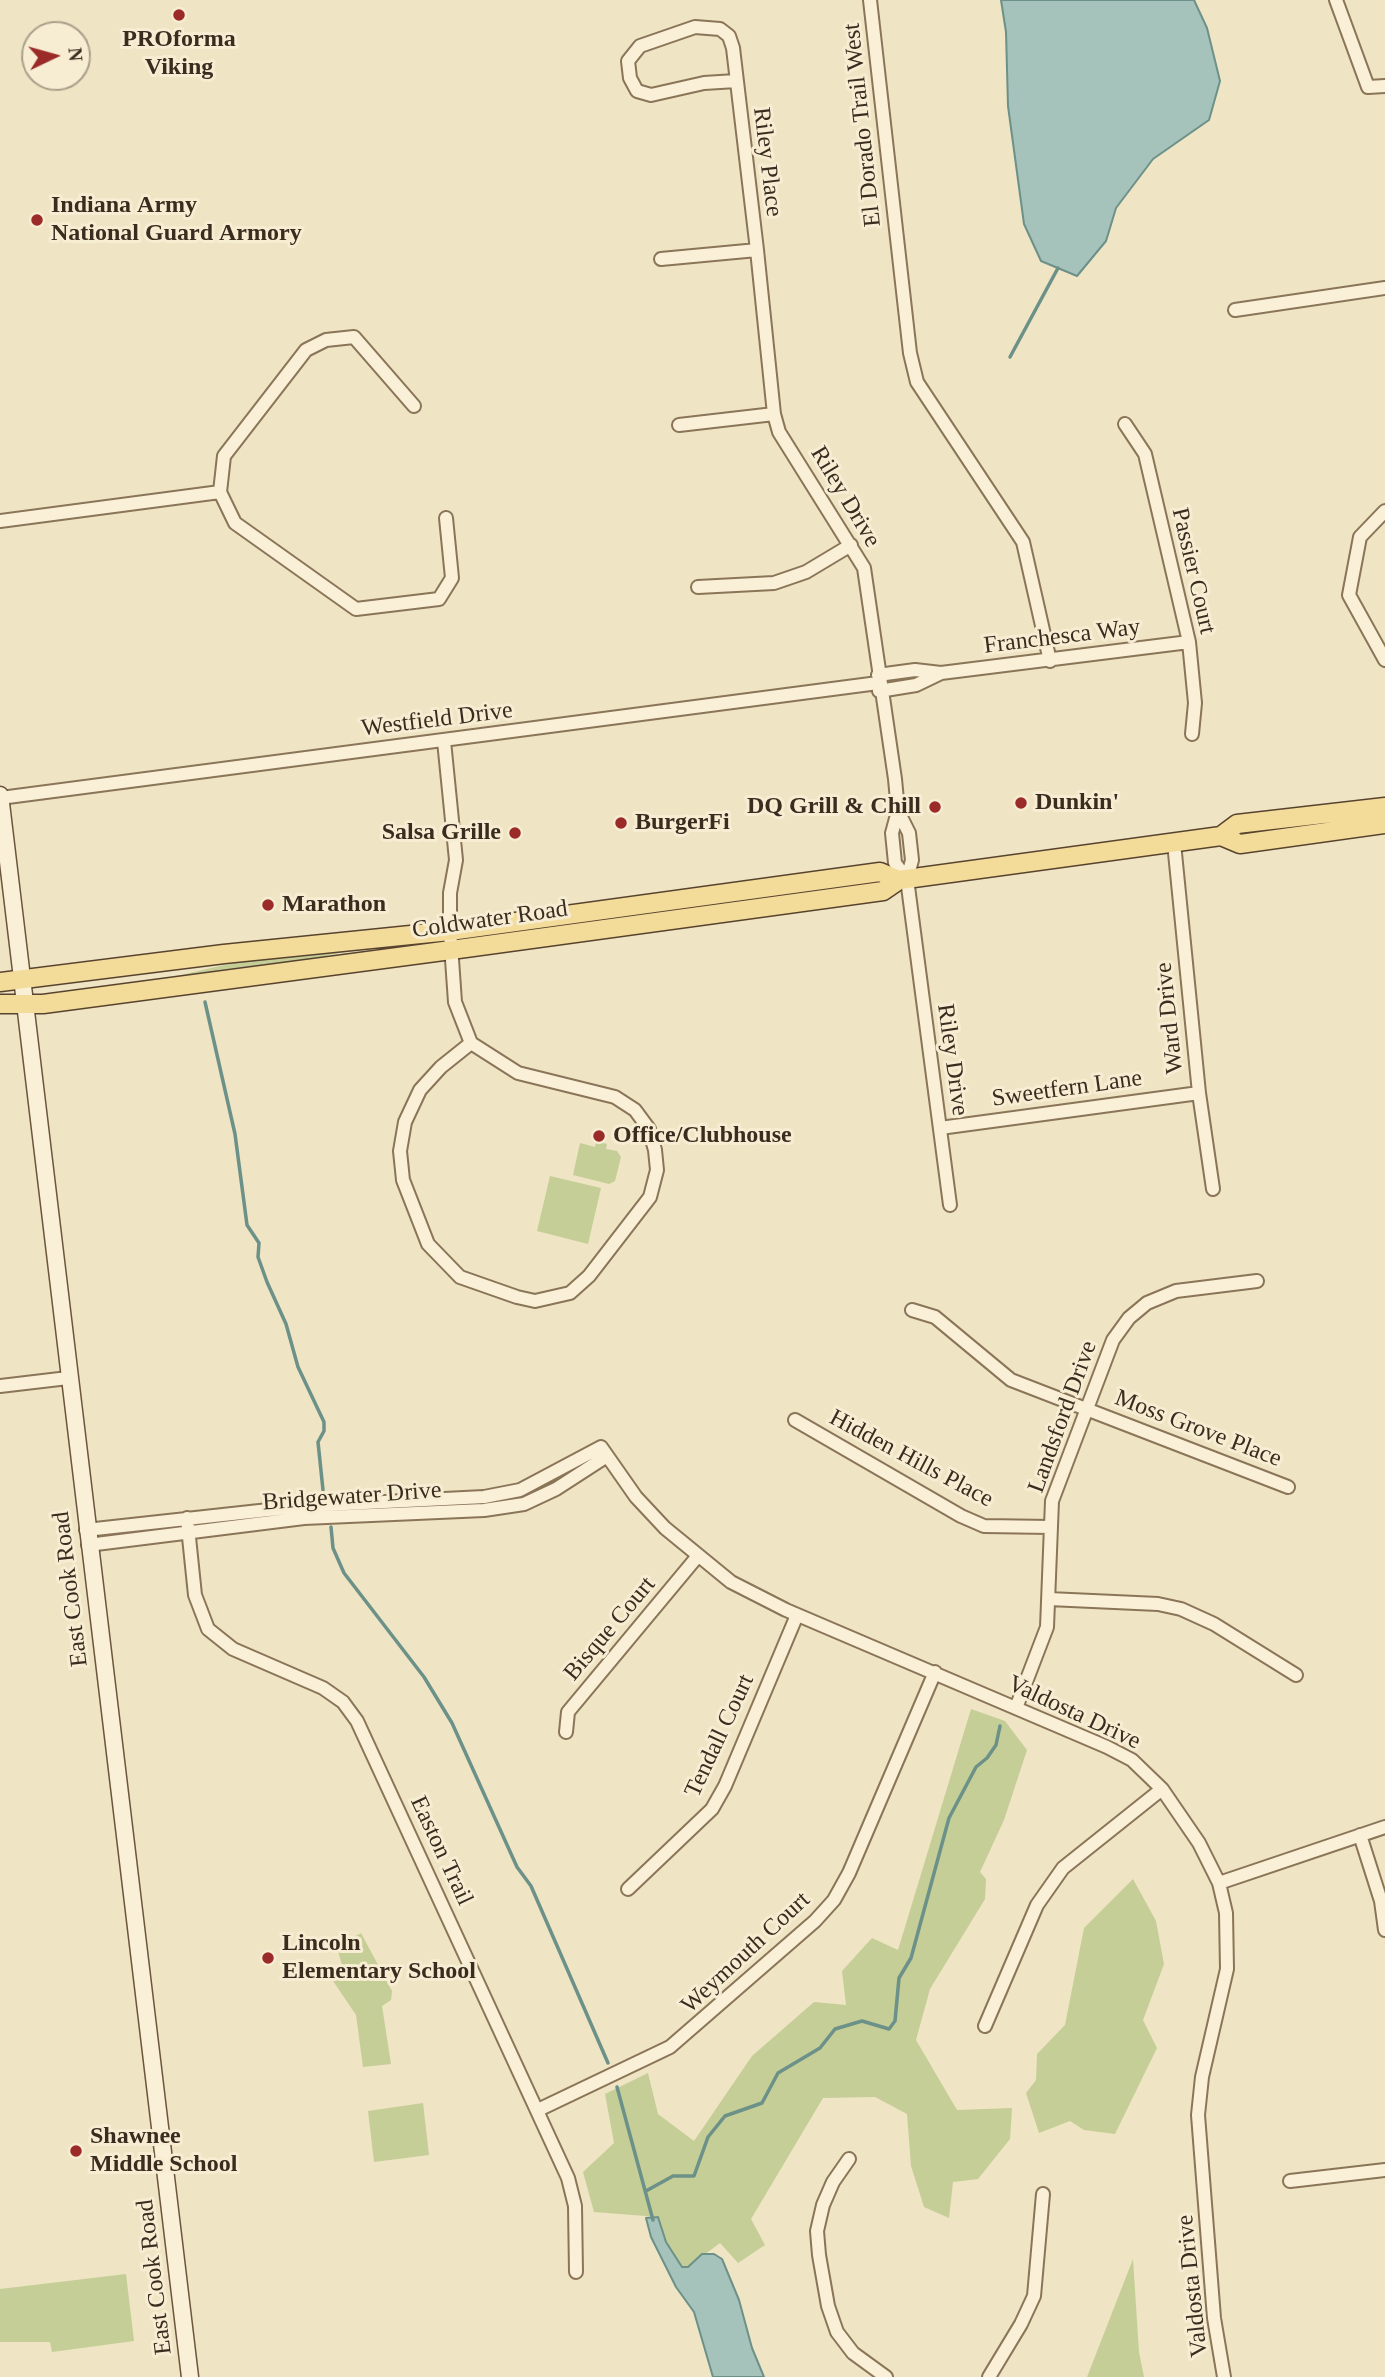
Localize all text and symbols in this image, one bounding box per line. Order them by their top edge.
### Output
marker: PROforma Viking [171,7,187,23]
north arrow [21,21,91,91]
street label: El Dorado Trail West [838,22,888,228]
place label: PROforma Viking [122,26,236,82]
text: N [64,47,86,62]
street label: Riley Place [746,106,788,218]
place label: Indiana Army National Guard Armory [51,192,302,248]
marker: Indiana Army National Guard Armory [29,212,45,228]
street label: Riley Drive [804,441,886,553]
street label: Passier Court [1164,505,1222,637]
street label: Franchesca Way [982,613,1142,661]
street label: Westfield Drive [360,696,514,744]
place label: Dunkin' [1035,789,1119,817]
place label: DQ Grill & Chill [747,793,921,821]
marker: Dunkin' [1013,795,1029,811]
marker: DQ Grill & Chill [927,799,943,815]
place label: BurgerFi [635,809,730,837]
marker: BurgerFi [613,815,629,831]
place label: Salsa Grille [382,819,501,847]
marker: Salsa Grille [507,825,523,841]
place label: Marathon [282,891,386,919]
street label: Coldwater Road [410,895,570,945]
marker: Marathon [260,897,276,913]
street label: Ward Drive [1150,961,1190,1075]
street label: Riley Drive [930,1002,974,1118]
street label: Sweetfern Lane [990,1064,1144,1114]
place label: Office/Clubhouse [613,1122,792,1150]
marker: Office/Clubhouse [591,1128,607,1144]
street label: Landsford Drive [1022,1337,1104,1497]
street label: Moss Grove Place [1111,1384,1285,1474]
street label: Hidden Hills Place [824,1404,998,1514]
street label: Bridgewater Drive [262,1476,442,1518]
street label: East Cook Road [47,1510,95,1668]
street label: Bisque Court [558,1571,662,1687]
street label: Tendall Court [679,1670,761,1802]
street label: Valdosta Drive [1003,1670,1145,1756]
street label: Easton Trail [403,1792,479,1910]
street label: Weymouth Court [676,1886,816,2020]
place label: Lincoln Elementary School [282,1930,476,1986]
marker: Lincoln Elementary School [260,1950,276,1966]
place label: Shawnee Middle School [90,2123,237,2179]
marker: Shawnee Middle School [68,2143,84,2159]
street label: East Cook Road [131,2198,179,2356]
street label: Valdosta Drive [1171,2213,1215,2359]

